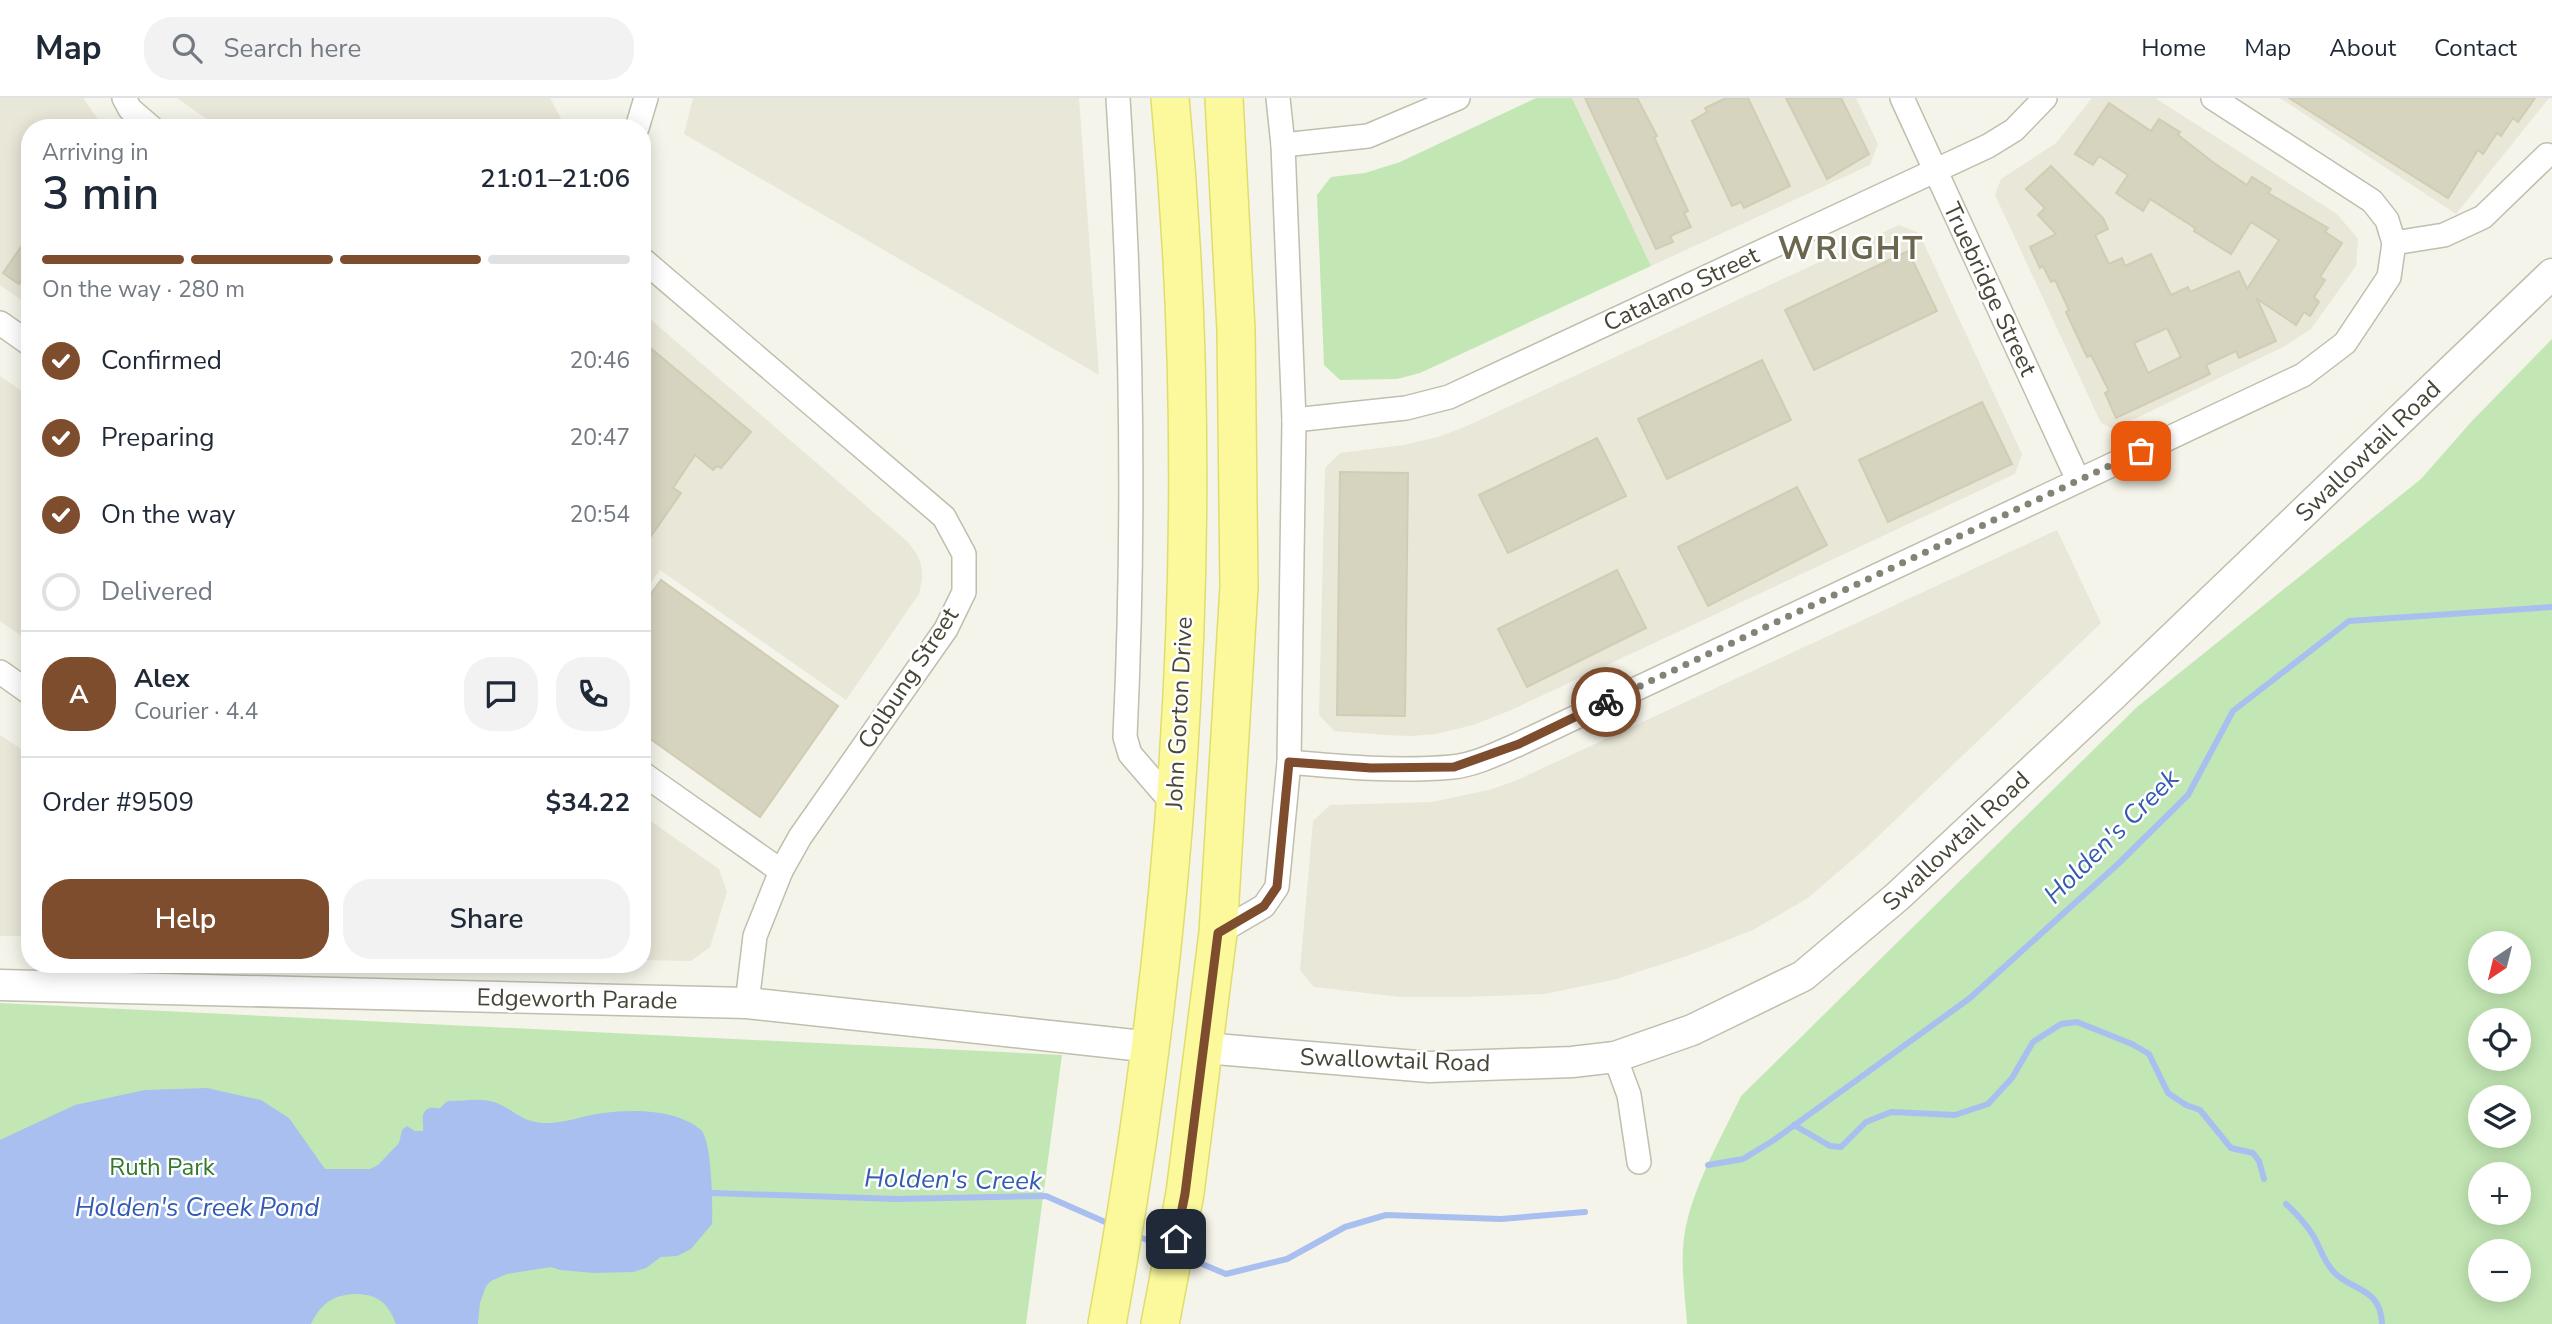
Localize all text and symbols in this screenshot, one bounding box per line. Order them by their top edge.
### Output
search box [144,17,634,80]
text: Map [35,26,102,71]
icon: search [168,29,206,67]
text: Search here [224,31,361,66]
text: Home [2141,32,2206,64]
text: Map [2244,32,2291,64]
text: About [2329,32,2396,64]
text: Contact [2434,32,2517,64]
text: Arriving in [42,137,149,168]
text: 21:01–21:06 [480,161,630,196]
text: 3 min [42,162,159,225]
street label: Truebridge Street [1936,197,2044,382]
district label: WRIGHT [1778,227,1924,270]
street label: Catalano Street [1598,239,1764,339]
text: On the way · 280 m [42,274,245,305]
icon: check [42,342,80,380]
text: Confirmed [101,343,222,378]
text: 20:46 [570,345,630,376]
street label: Swallowtail Road [2288,373,2448,529]
icon: check [42,419,80,457]
text: Preparing [101,420,214,455]
pin [2111,421,2171,481]
text: 20:47 [570,422,630,453]
icon: bag [2122,432,2160,470]
icon: check [42,496,80,534]
text: On the way [101,497,235,532]
text: 20:54 [570,499,630,530]
text: Delivered [101,574,213,609]
street label: Colbung Street [850,601,966,755]
street label: John Gorton Drive [1158,616,1200,811]
button: chat [464,657,538,731]
button: phone [556,657,630,731]
text: Alex [134,661,190,696]
courier [1571,667,1641,737]
text: A [69,677,89,712]
icon: bike [1587,683,1625,721]
text: Courier · 4.4 [134,696,258,727]
water label: Holden's Creek [2036,760,2187,912]
street label: Swallowtail Road [1875,764,2037,918]
text: Order #9509 [42,785,194,820]
text: $34.22 [546,785,630,820]
button: Help [42,879,329,959]
button: Share [343,879,630,959]
north arrow [2468,931,2530,994]
map controls [2468,931,2531,1302]
street label: Edgeworth Parade [476,981,678,1017]
button: locate [2468,1008,2531,1071]
street label: Swallowtail Road [1299,1041,1491,1079]
button: layers [2468,1085,2531,1148]
park label: Ruth Park [109,1151,216,1183]
water label: Holden's Creek [864,1160,1043,1199]
button: + [2468,1162,2531,1225]
water label: Holden's Creek Pond [75,1190,320,1225]
pin [1146,1209,1206,1269]
icon: home [1157,1220,1195,1258]
button: − [2468,1239,2531,1302]

